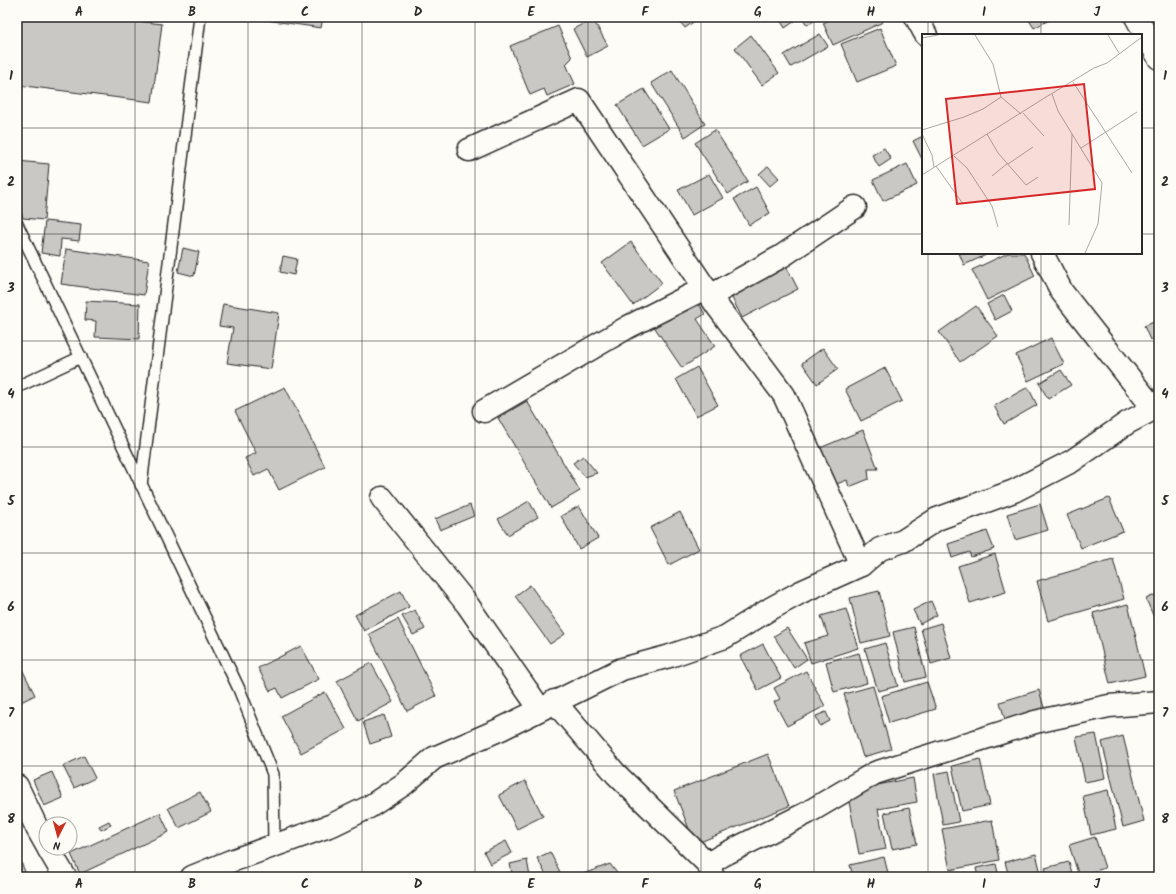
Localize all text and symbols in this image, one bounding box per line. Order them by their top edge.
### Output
text: A [75,2,83,23]
text: B [188,2,196,23]
text: C [301,2,309,23]
text: D [414,2,423,23]
text: E [527,2,535,23]
text: F [641,2,649,23]
text: G [754,2,762,23]
text: H [867,2,876,23]
text: I [982,2,986,23]
text: J [1094,2,1101,23]
inset map [922,34,1142,254]
text: 1 [9,66,13,87]
text: 1 [1163,66,1167,87]
text: 2 [7,172,15,193]
text: 2 [1161,172,1169,193]
text: 3 [6,278,15,299]
text: 3 [1160,278,1169,299]
text: 4 [7,384,15,405]
text: 4 [1161,384,1169,405]
text: 5 [7,491,16,512]
text: 5 [1161,491,1170,512]
text: 6 [7,597,15,618]
text: 6 [1161,597,1169,618]
text: 7 [8,703,15,724]
text: 7 [1162,703,1169,724]
text: 8 [7,809,15,830]
text: 8 [1161,809,1169,830]
north arrow [38,816,78,856]
text: N [53,836,61,854]
text: A [75,874,83,894]
text: B [188,874,196,894]
text: C [301,874,309,894]
text: D [414,874,423,894]
text: E [527,874,535,894]
text: F [641,874,649,894]
text: G [754,874,762,894]
text: H [867,874,876,894]
text: I [982,874,986,894]
text: J [1094,874,1101,894]

